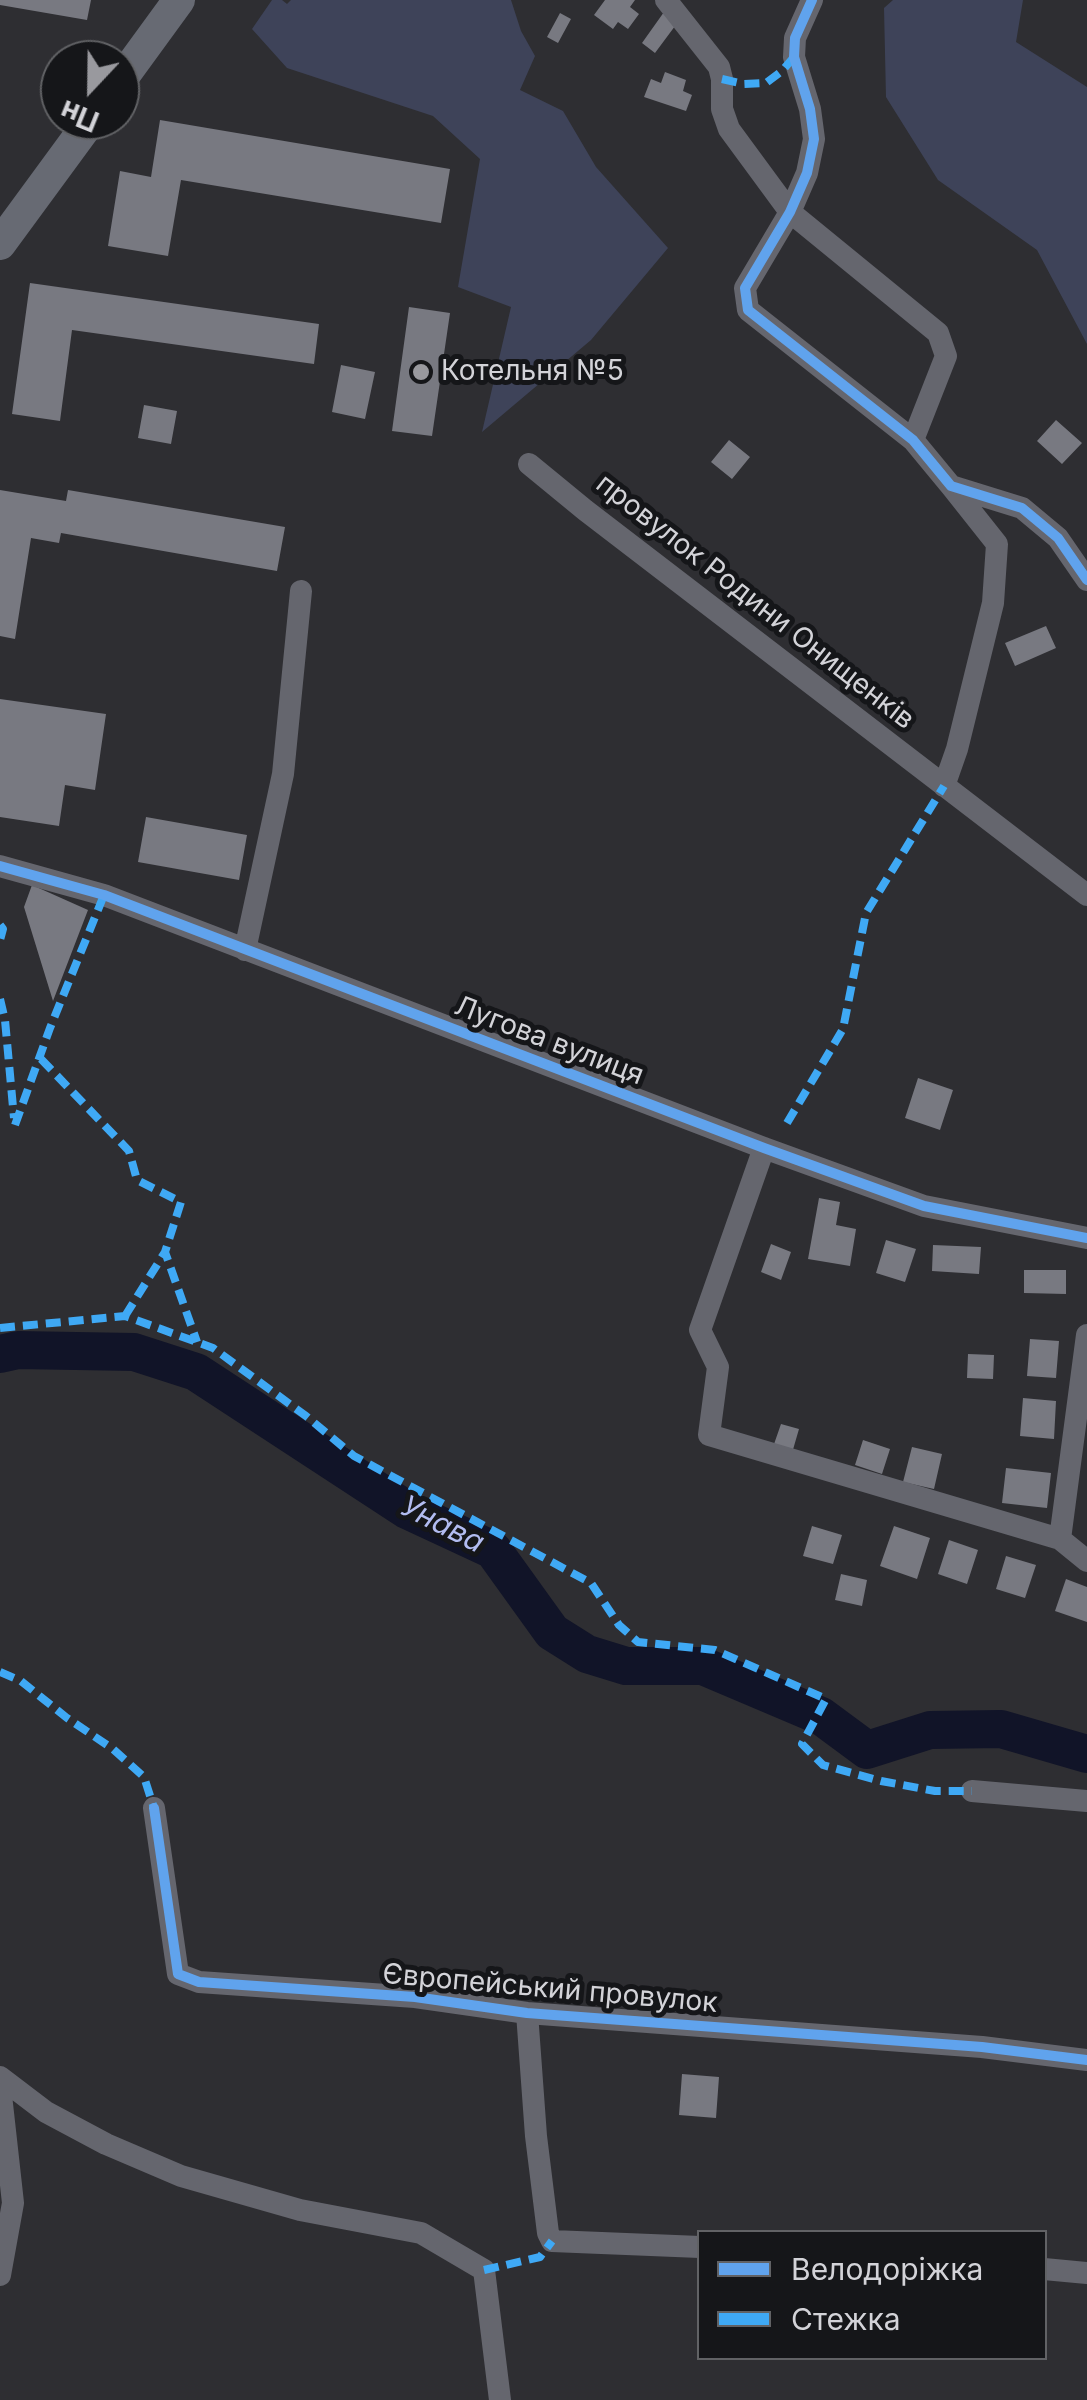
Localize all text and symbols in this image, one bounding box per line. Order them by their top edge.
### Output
north arrow [40,40,140,140]
text: Пн [55,93,104,139]
place label: Котельня №5 [441,355,624,389]
marker: Котельня №5 [410,361,432,383]
street label: провулок Родини Онищенків [589,467,921,737]
street label: Лугова вулиця [450,989,648,1093]
water label: Унава [394,1489,490,1561]
street label: Європейський провулок [381,1958,719,2020]
legend [697,2230,1047,2360]
text: Велодоріжка [791,2251,983,2287]
text: Стежка [791,2301,901,2337]

